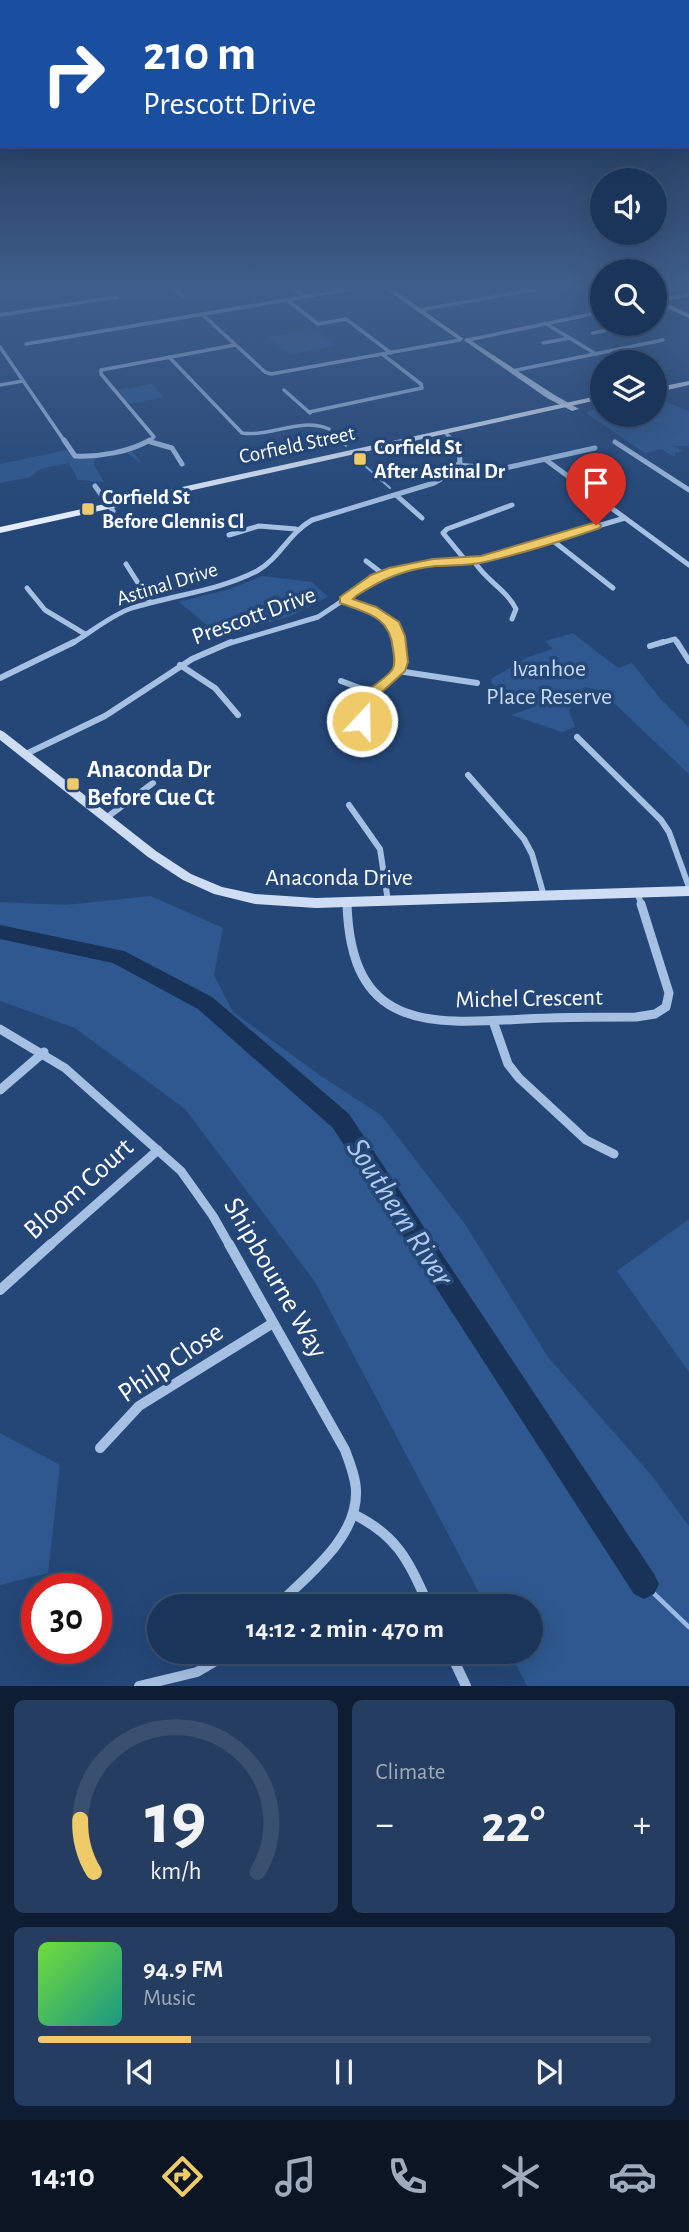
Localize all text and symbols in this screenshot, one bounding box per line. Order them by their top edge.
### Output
icon: right [28,28,119,119]
text: 210 m [143,30,256,79]
text: Prescott Drive [143,88,316,120]
map controls [590,168,667,427]
button: sound [590,168,667,245]
button: search [590,259,667,336]
button: layers [590,350,667,427]
street label: Corfield Street [237,422,357,468]
place label: Corfield St After Astinal Dr [374,437,506,482]
marker: Corfield St After Astinal Dr [352,451,368,467]
pin [566,453,626,525]
icon: arrive [577,464,615,502]
place label: Corfield St Before Glennis Cl [102,487,244,532]
marker: Corfield St Before Glennis Cl [80,501,96,517]
street label: Astinal Drive [114,559,220,609]
street label: Prescott Drive [189,582,319,650]
park label: Ivanhoe Place Reserve [486,657,612,709]
position arrow [325,684,399,758]
place label: Anaconda Dr Before Cue Ct [87,758,215,810]
marker: Anaconda Dr Before Cue Ct [65,776,81,792]
street label: Anaconda Drive [265,866,413,890]
street label: Michel Crescent [455,986,603,1012]
street label: Bloom Court [19,1133,139,1245]
water label: Southern River [341,1133,460,1293]
street label: Shipbourne Way [218,1193,332,1363]
street label: Philp Close [113,1318,229,1408]
speed limit sign: 30 [21,1573,112,1664]
text: 14:12 · 2 min · 470 m [246,1616,444,1642]
text: Climate [376,1761,445,1784]
text: 19 [145,1785,206,1858]
text: 22° [481,1799,545,1851]
text: − [376,1806,394,1844]
text: + [633,1806,651,1844]
text: km/h [150,1859,202,1884]
text: 94.9 FM [143,1956,223,1982]
text: Music [143,1987,195,2010]
icon: previous [121,2053,159,2091]
icon: pause [325,2053,363,2091]
icon: next [530,2053,568,2091]
icon: directions [158,2152,207,2201]
icon: music [271,2152,320,2201]
icon: phone [383,2152,432,2201]
icon: climate [496,2152,545,2201]
icon: car [608,2152,657,2201]
text: 14:10 [32,2160,95,2192]

